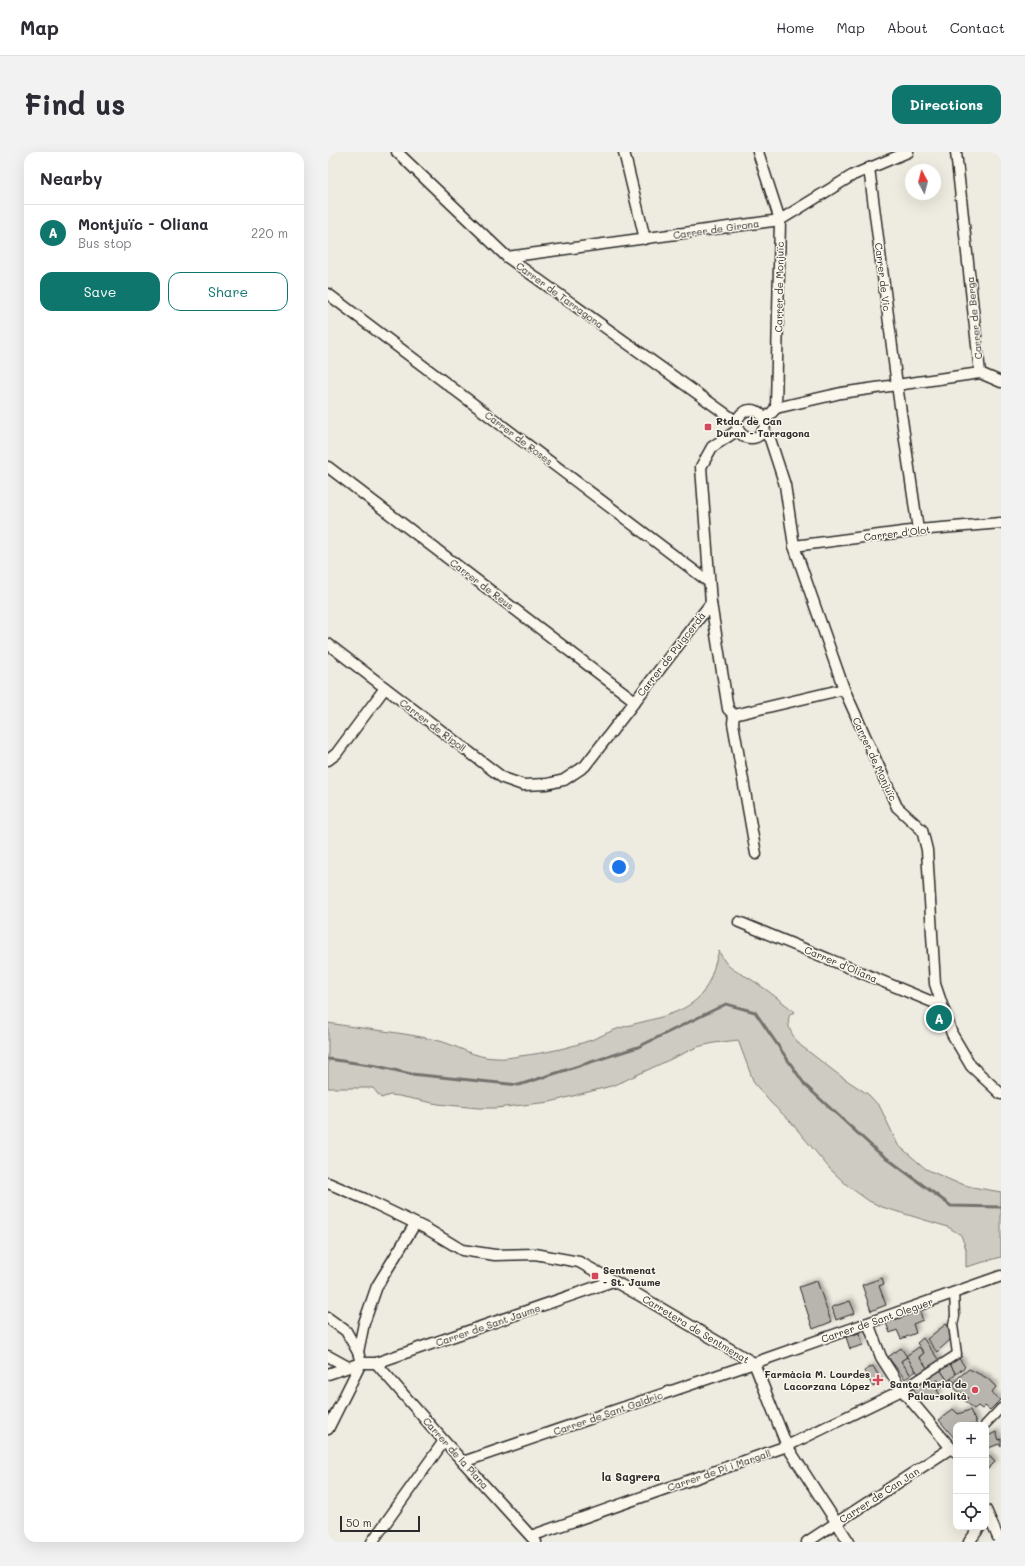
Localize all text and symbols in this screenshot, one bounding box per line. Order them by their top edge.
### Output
text: Map [20,15,59,40]
text: Home [776,18,814,37]
text: Map [836,18,865,37]
text: About [887,18,928,37]
text: Contact [950,18,1005,37]
button: Directions [892,85,1001,124]
text: Find us [24,86,125,122]
north arrow [905,164,941,200]
text: Nearby [40,167,102,189]
text: Montjuïc - Oliana [78,214,208,234]
street label: Carrer de Girona [672,216,760,242]
text: A [48,224,58,241]
text: 220 m [251,224,288,241]
text: Bus stop [78,234,131,251]
street label: Carrer de Monjuïc [771,241,787,333]
street label: Carrer de Vic [872,242,894,312]
street label: Carrer de Tarragona [513,258,607,332]
button: Save [40,272,160,311]
button: Share [168,272,288,311]
street label: Carrer de Berga [963,276,985,360]
street label: Carrer de Roses [482,408,556,468]
place label: Rtda. de Can Duran - Tarragona [716,414,810,440]
marker: Rtda. de Can Duran - Tarragona [703,422,713,432]
street label: Carrer d'Olot [863,522,931,544]
street label: Carrer de Reus [447,555,517,613]
street label: Carrer de Puigcerdà [634,609,708,699]
street label: Carrer de Ripoll [397,695,469,755]
street label: Carrer de Monjuïc [849,715,901,803]
your location [609,857,629,877]
street label: Carrer d'Oliana [802,942,880,986]
pin: A [926,1003,952,1033]
place label: Sentmenat - St. Jaume [603,1263,661,1289]
marker: Sentmenat - St. Jaume [590,1271,600,1281]
street label: Carretera de Sentmenat [640,1291,752,1367]
street label: Carrer de Sant Oleguer [819,1294,935,1346]
street label: Carrer de Sant Jaume [434,1300,542,1350]
place label: Farmàcia M. Lourdes Lacorzana López [764,1367,870,1393]
marker: Farmàcia M. Lourdes Lacorzana López [873,1375,883,1385]
place label: Santa Maria de Palau-solità [890,1377,967,1403]
marker: Santa Maria de Palau-solità [970,1385,980,1395]
street label: Carrer de Sant Galdric [551,1388,665,1438]
street label: Carrer de la Plana [420,1414,492,1492]
map controls [953,1422,989,1530]
button: + [953,1422,989,1458]
street label: Carrer de Pi i Margall [665,1446,773,1494]
button: − [953,1458,989,1494]
street label: Carrer de Can Jan [836,1464,922,1526]
district label: la Sagrera [602,1469,661,1484]
button: locate [953,1494,989,1530]
scale bar [340,1514,420,1533]
text: 50 m [346,1515,372,1530]

